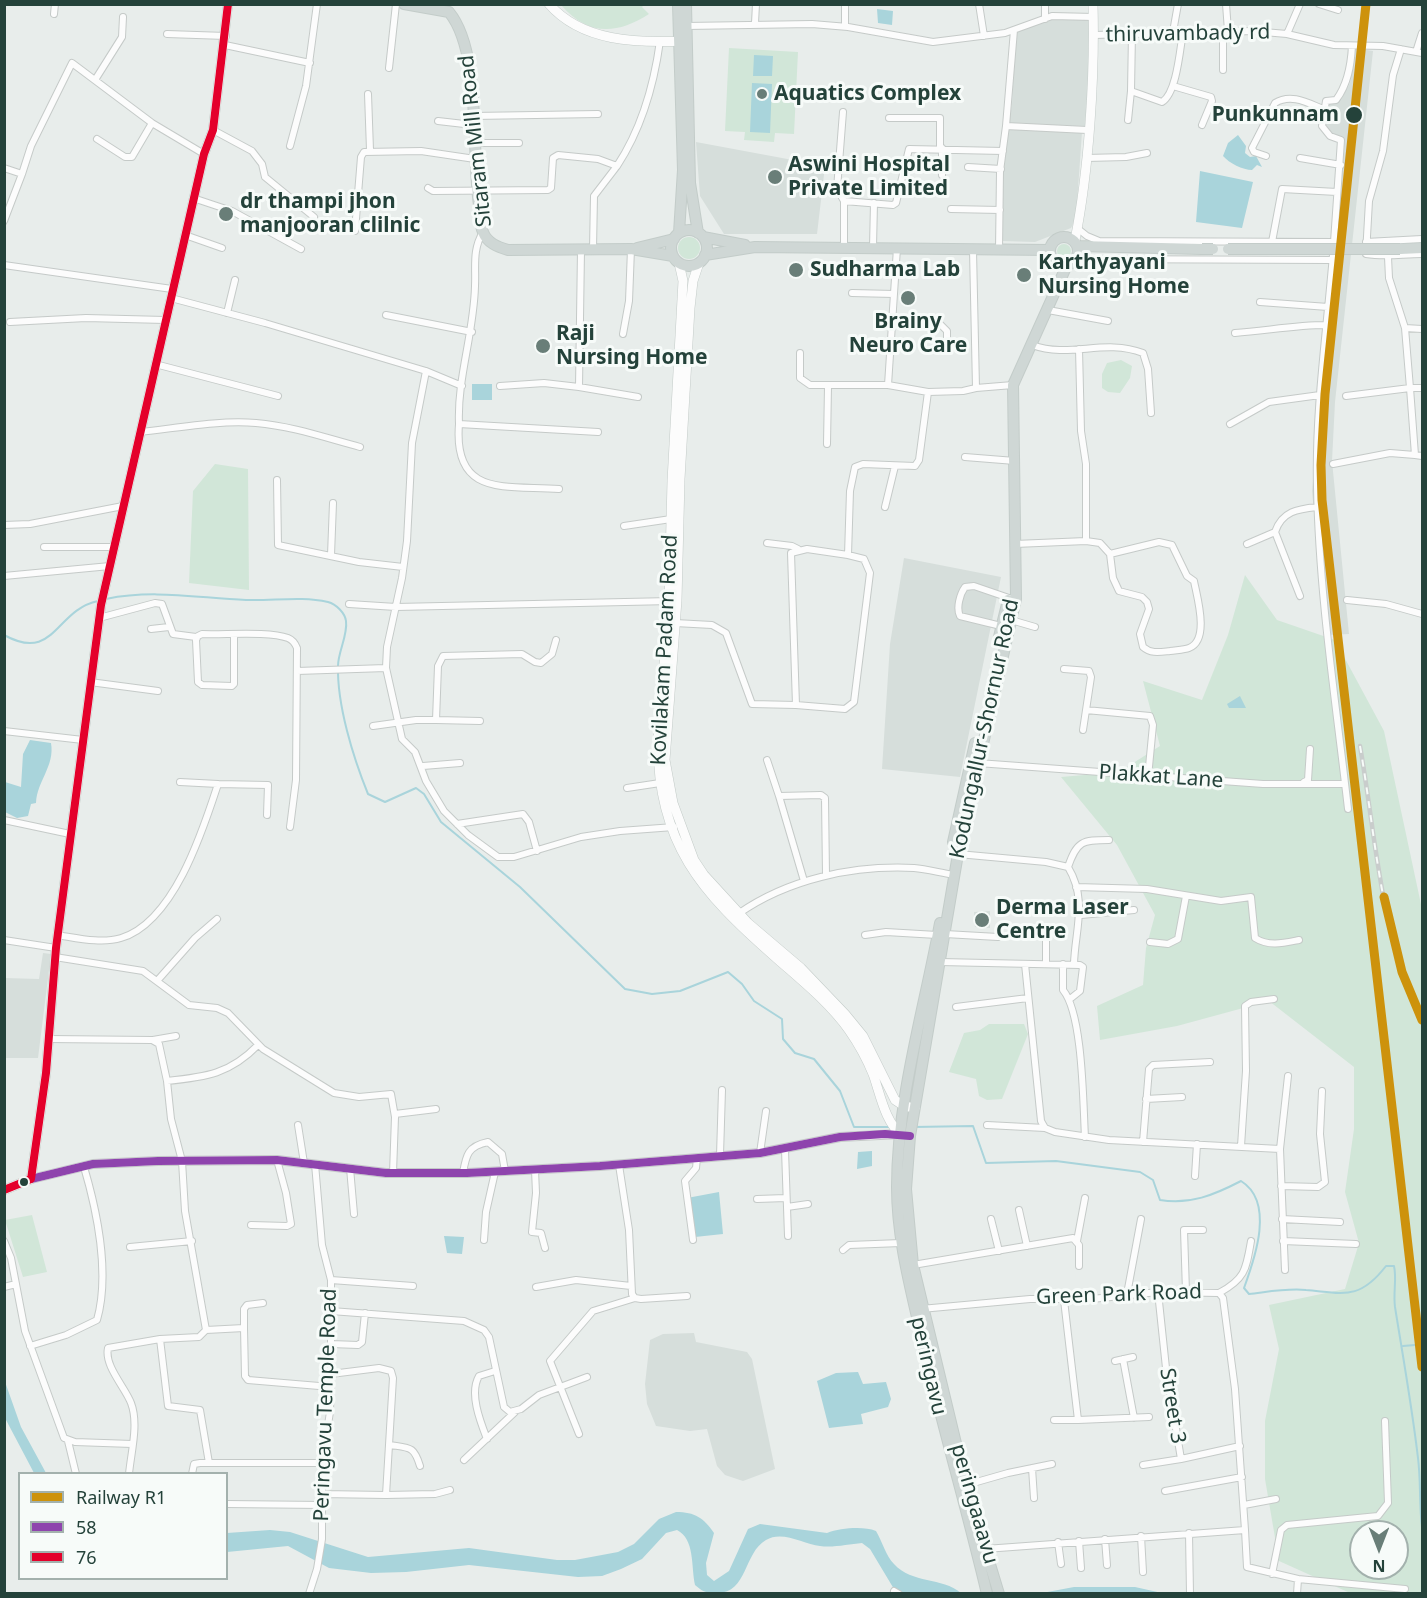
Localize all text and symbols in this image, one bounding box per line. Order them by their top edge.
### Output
street label: thiruvambady rd [1105,20,1271,48]
street label: Sitaram Mill Road [454,54,498,228]
place label: Aquatics Complex [774,81,961,107]
marker: Aquatics Complex [755,87,769,101]
place label: Punkunnam [1212,102,1339,128]
marker: Punkunnam [1344,105,1364,125]
place label: Aswini Hospital Private Limited [788,152,950,202]
marker: Aswini Hospital Private Limited [766,168,784,186]
place label: dr thampi jhon manjooran clilnic [240,189,420,239]
marker: dr thampi jhon manjooran clilnic [217,205,235,223]
place label: Karthyayani Nursing Home [1038,250,1190,300]
place label: Sudharma Lab [810,257,960,283]
marker: Sudharma Lab [787,261,805,279]
marker: Karthyayani Nursing Home [1015,266,1033,284]
marker: Brainy Neuro Care [899,289,917,307]
place label: Brainy Neuro Care [849,309,967,359]
place label: Raji Nursing Home [556,321,708,371]
marker: Raji Nursing Home [534,337,552,355]
street label: Kovilakam Padam Road [646,534,684,766]
street label: Kodungallur-Shornur Road [945,597,1025,861]
street label: Plakkat Lane [1098,760,1224,794]
place label: Derma Laser Centre [996,895,1129,945]
marker: Derma Laser Centre [973,911,991,929]
unlabelled marker [18,1176,30,1188]
street label: Green Park Road [1036,1280,1202,1310]
street label: Peringavu Temple Road [309,1288,343,1522]
street label: peringavu [904,1314,952,1418]
street label: Street 3 [1154,1366,1190,1446]
street label: peringaaavu [945,1441,1003,1567]
legend [18,1472,228,1580]
text: Railway R1 [76,1485,166,1509]
text: 58 [76,1515,97,1539]
north arrow [1349,1520,1409,1580]
text: 76 [76,1545,97,1569]
text: N [1373,1555,1386,1577]

